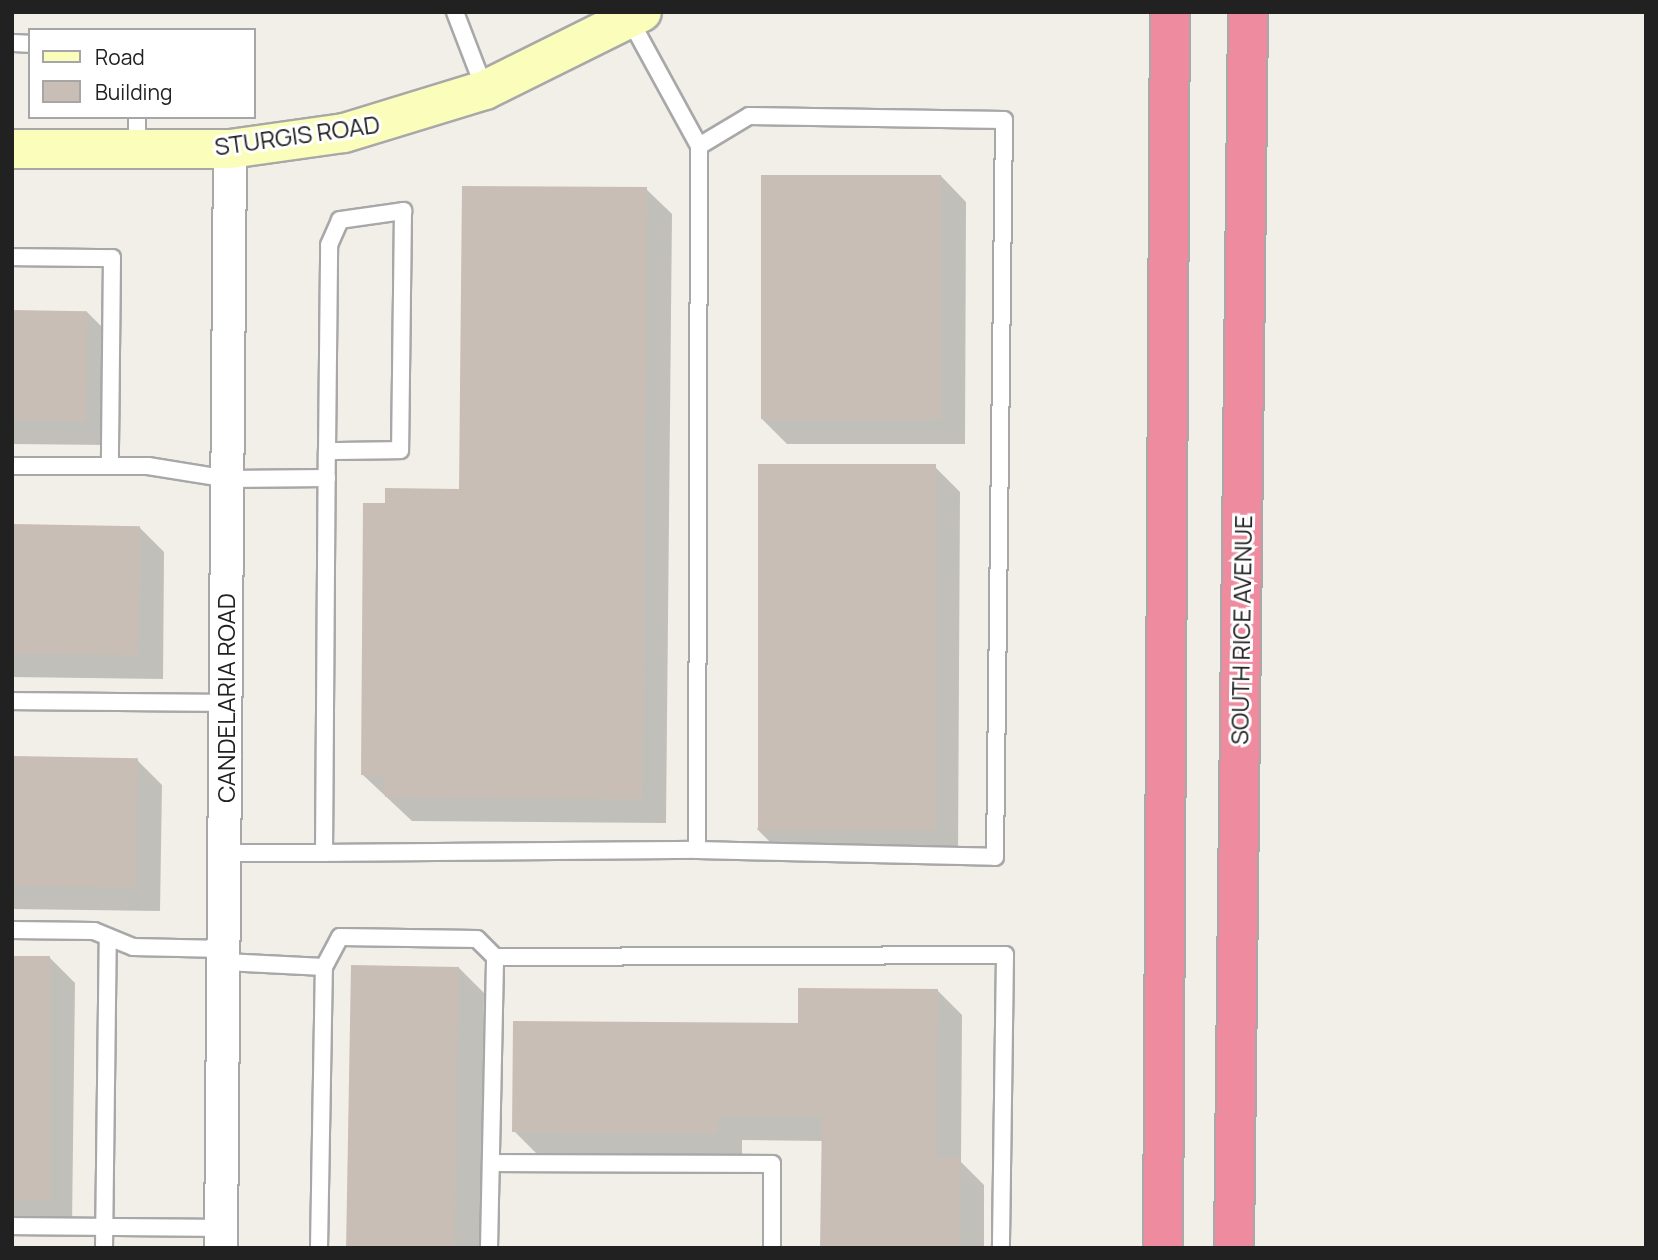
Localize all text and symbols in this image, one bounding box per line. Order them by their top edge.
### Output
legend [28,28,256,119]
text: Road [95,43,145,71]
text: Building [95,78,172,106]
street label: STURGIS ROAD [213,109,381,161]
street label: SOUTH RICE AVENUE [1225,515,1257,745]
street label: CANDELARIA ROAD [212,593,240,803]

